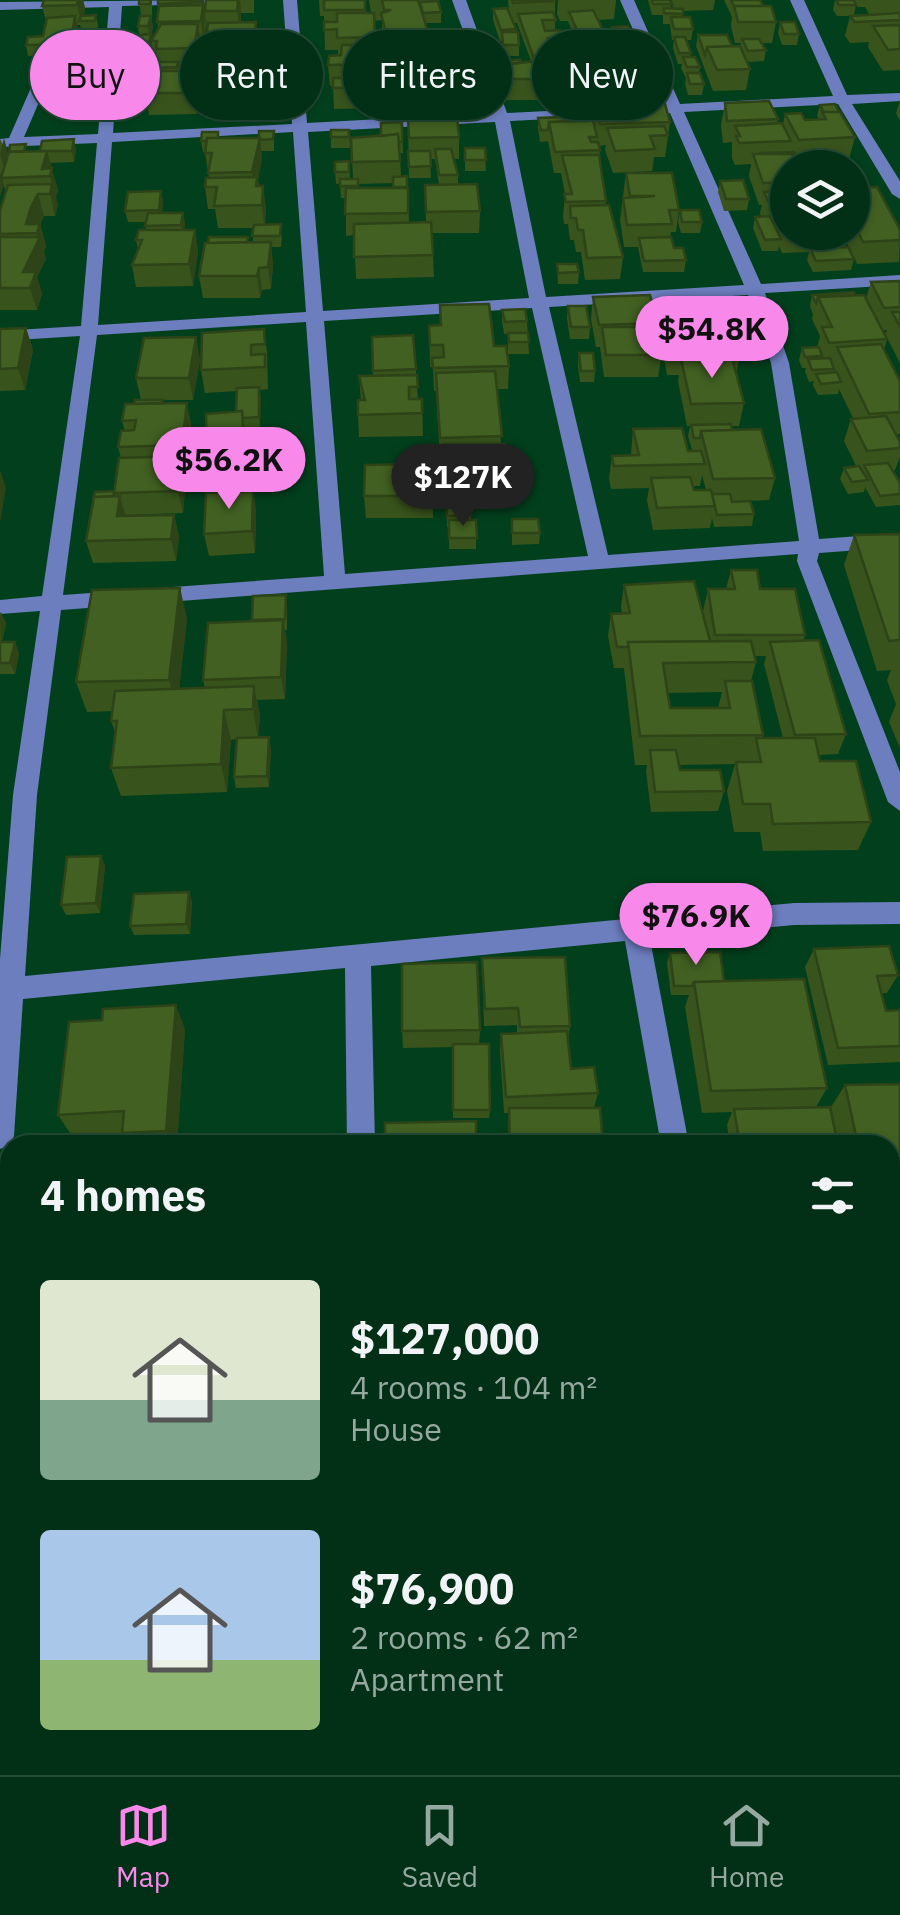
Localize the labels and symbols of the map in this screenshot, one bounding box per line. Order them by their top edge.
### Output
pin: $54.8K [631,296,793,381]
pin: $56.2K [148,427,310,512]
pin: $127K [393,444,533,529]
pin: $76.9K [615,883,777,968]

